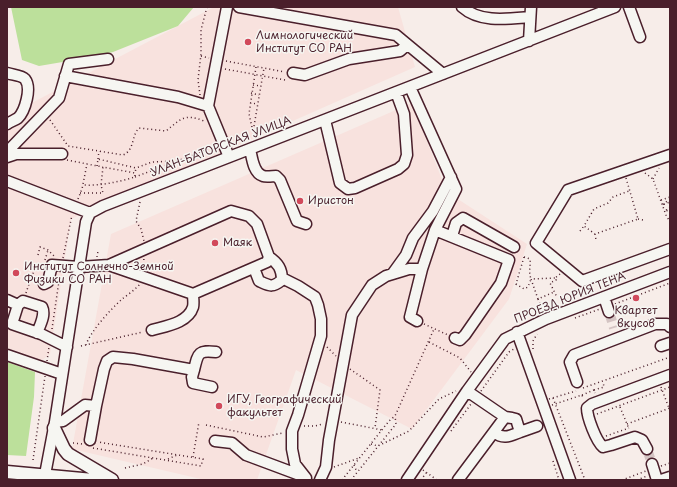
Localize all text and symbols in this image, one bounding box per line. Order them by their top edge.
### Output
place label: Лимнологический Институт СО РАН [256,29,353,55]
marker: Лимнологический Институт СО РАН [243,37,253,47]
street label: УЛАН-БАТОРСКАЯ УЛИЦА [149,114,293,180]
place label: Иристон [308,194,354,208]
marker: Иристон [295,196,305,206]
place label: Маяк [223,236,252,250]
marker: Маяк [210,238,220,248]
place label: Институт Солнечно-Земной Физики СО РАН [24,260,174,286]
marker: Институт Солнечно-Земной Физики СО РАН [11,268,21,278]
street label: ПРОЕЗД ЮРИЯ ТЕНА [512,270,628,326]
marker: Квартет вкусов [631,293,641,303]
place label: Квартет вкусов [615,304,657,330]
place label: ИГУ, Географический факультет [227,393,342,419]
marker: ИГУ, Географический факультет [214,401,224,411]

